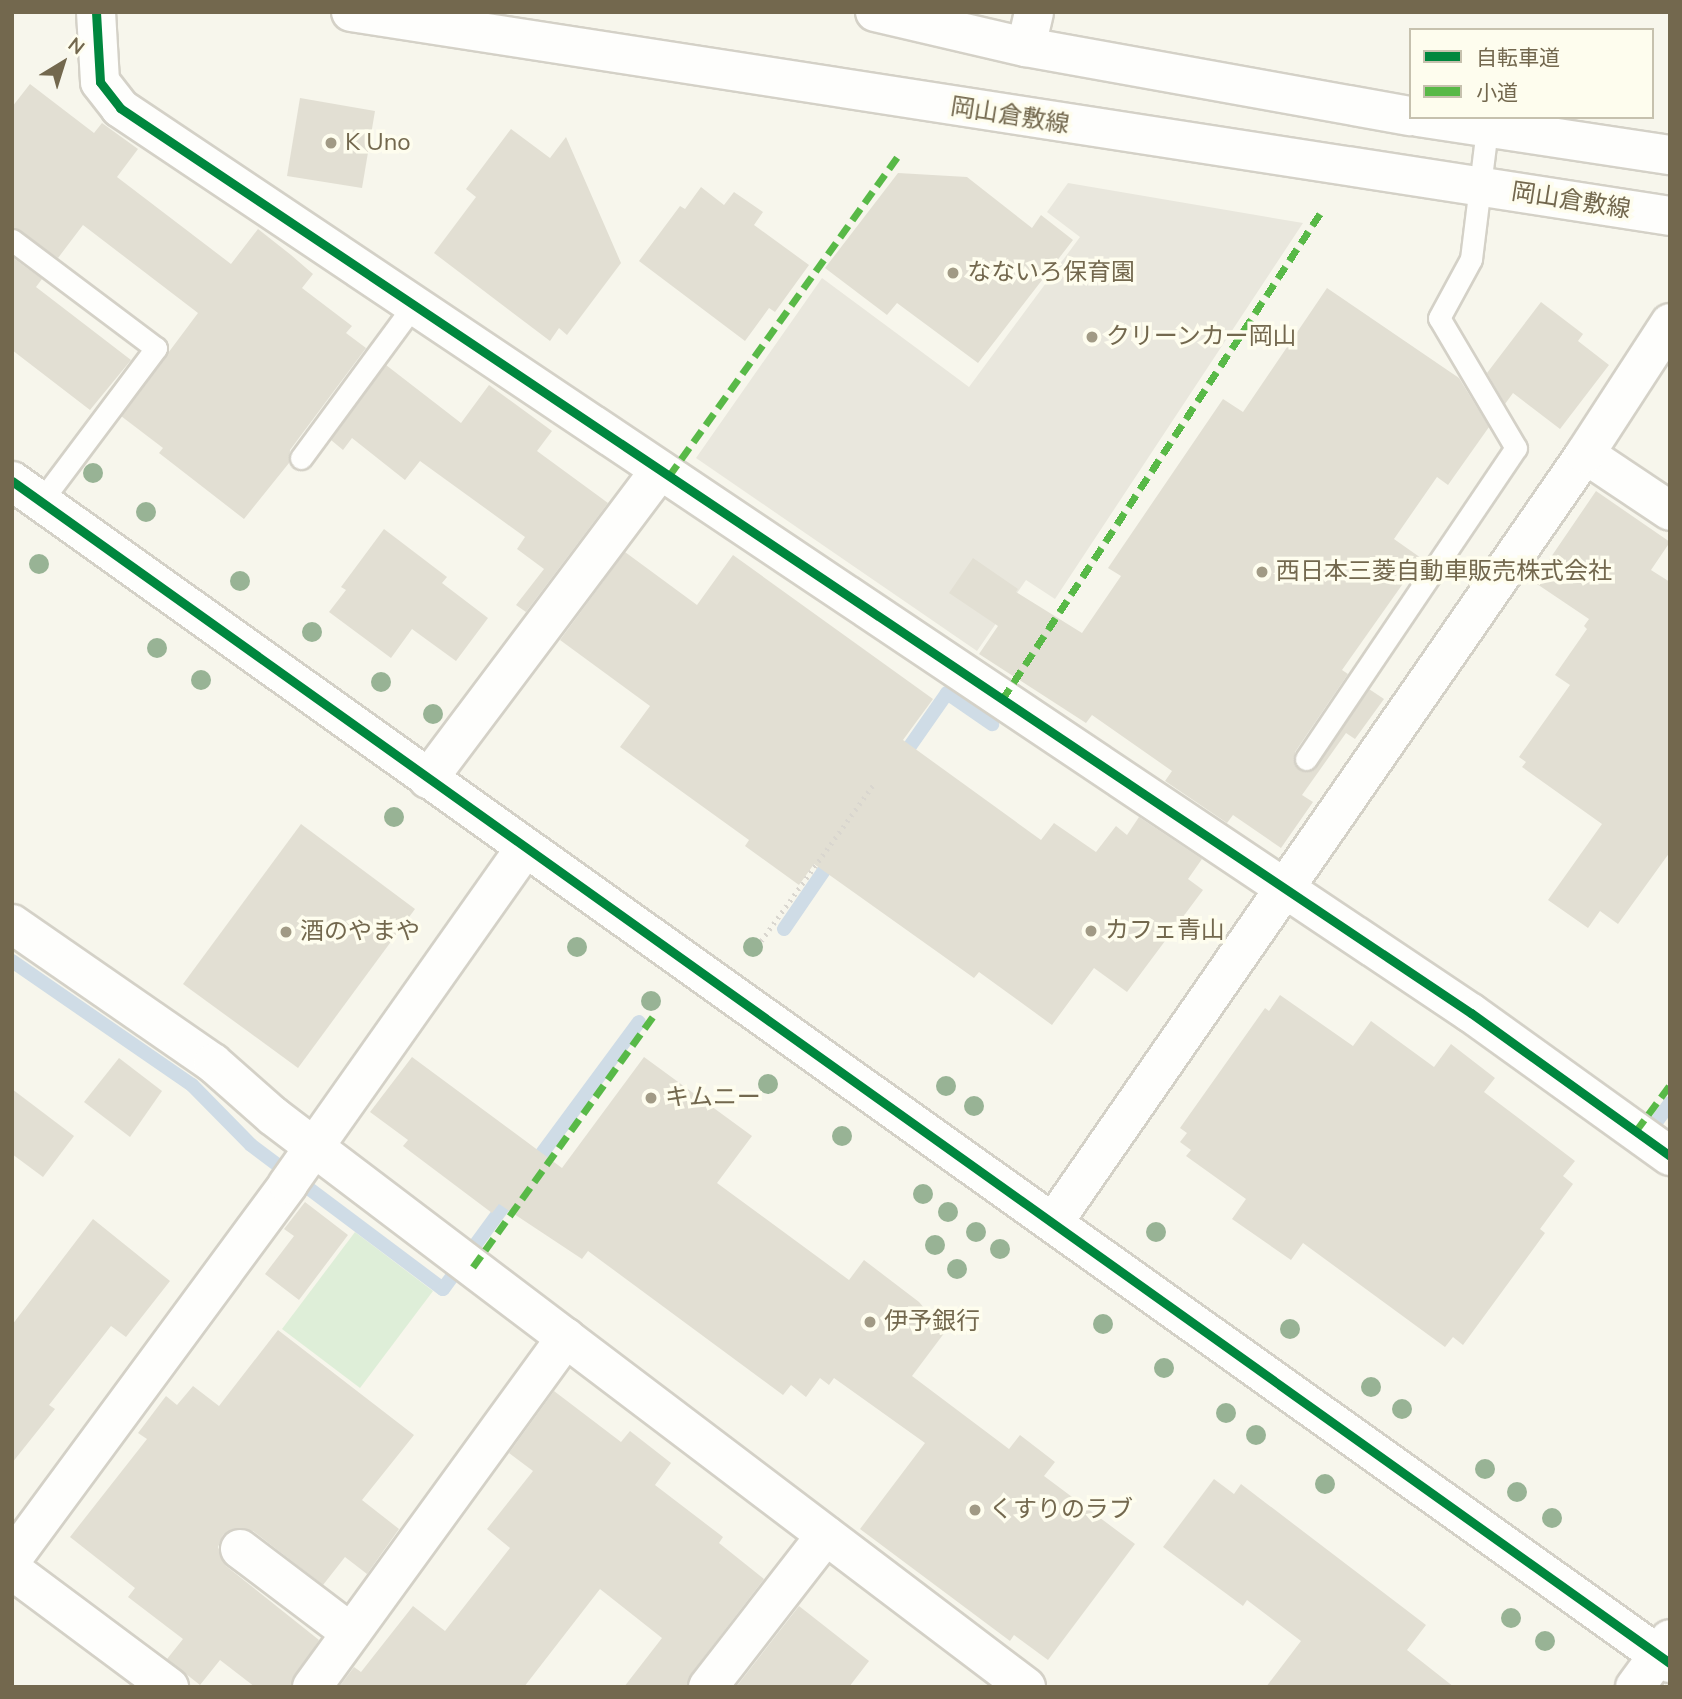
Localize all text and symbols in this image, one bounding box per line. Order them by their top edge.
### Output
north arrow [28,28,98,98]
legend [1409,28,1654,119]
text: N [62,32,90,61]
text: 自転車道 [1476,44,1560,72]
text: 小道 [1476,79,1518,107]
street label: 岡山倉敷線 [948,92,1072,140]
place label: K Uno [345,129,411,157]
marker: K Uno [323,135,339,151]
street label: 岡山倉敷線 [1509,177,1633,225]
place label: なないろ保育園 [967,259,1135,287]
marker: なないろ保育園 [945,265,961,281]
place label: クリーンカー岡山 [1106,323,1298,351]
marker: クリーンカー岡山 [1084,329,1100,345]
place label: 西日本三菱自動車販売株式会社 [1276,558,1612,586]
marker: 西日本三菱自動車販売株式会社 [1254,564,1270,580]
place label: カフェ青山 [1105,917,1225,945]
place label: 酒のやまや [300,918,420,946]
marker: カフェ青山 [1083,923,1099,939]
marker: 酒のやまや [278,924,294,940]
place label: キムニー [665,1084,761,1112]
marker: キムニー [643,1090,659,1106]
place label: 伊予銀行 [884,1308,980,1336]
marker: 伊予銀行 [862,1314,878,1330]
place label: くすりのラブ [989,1496,1133,1524]
marker: くすりのラブ [967,1502,983,1518]

